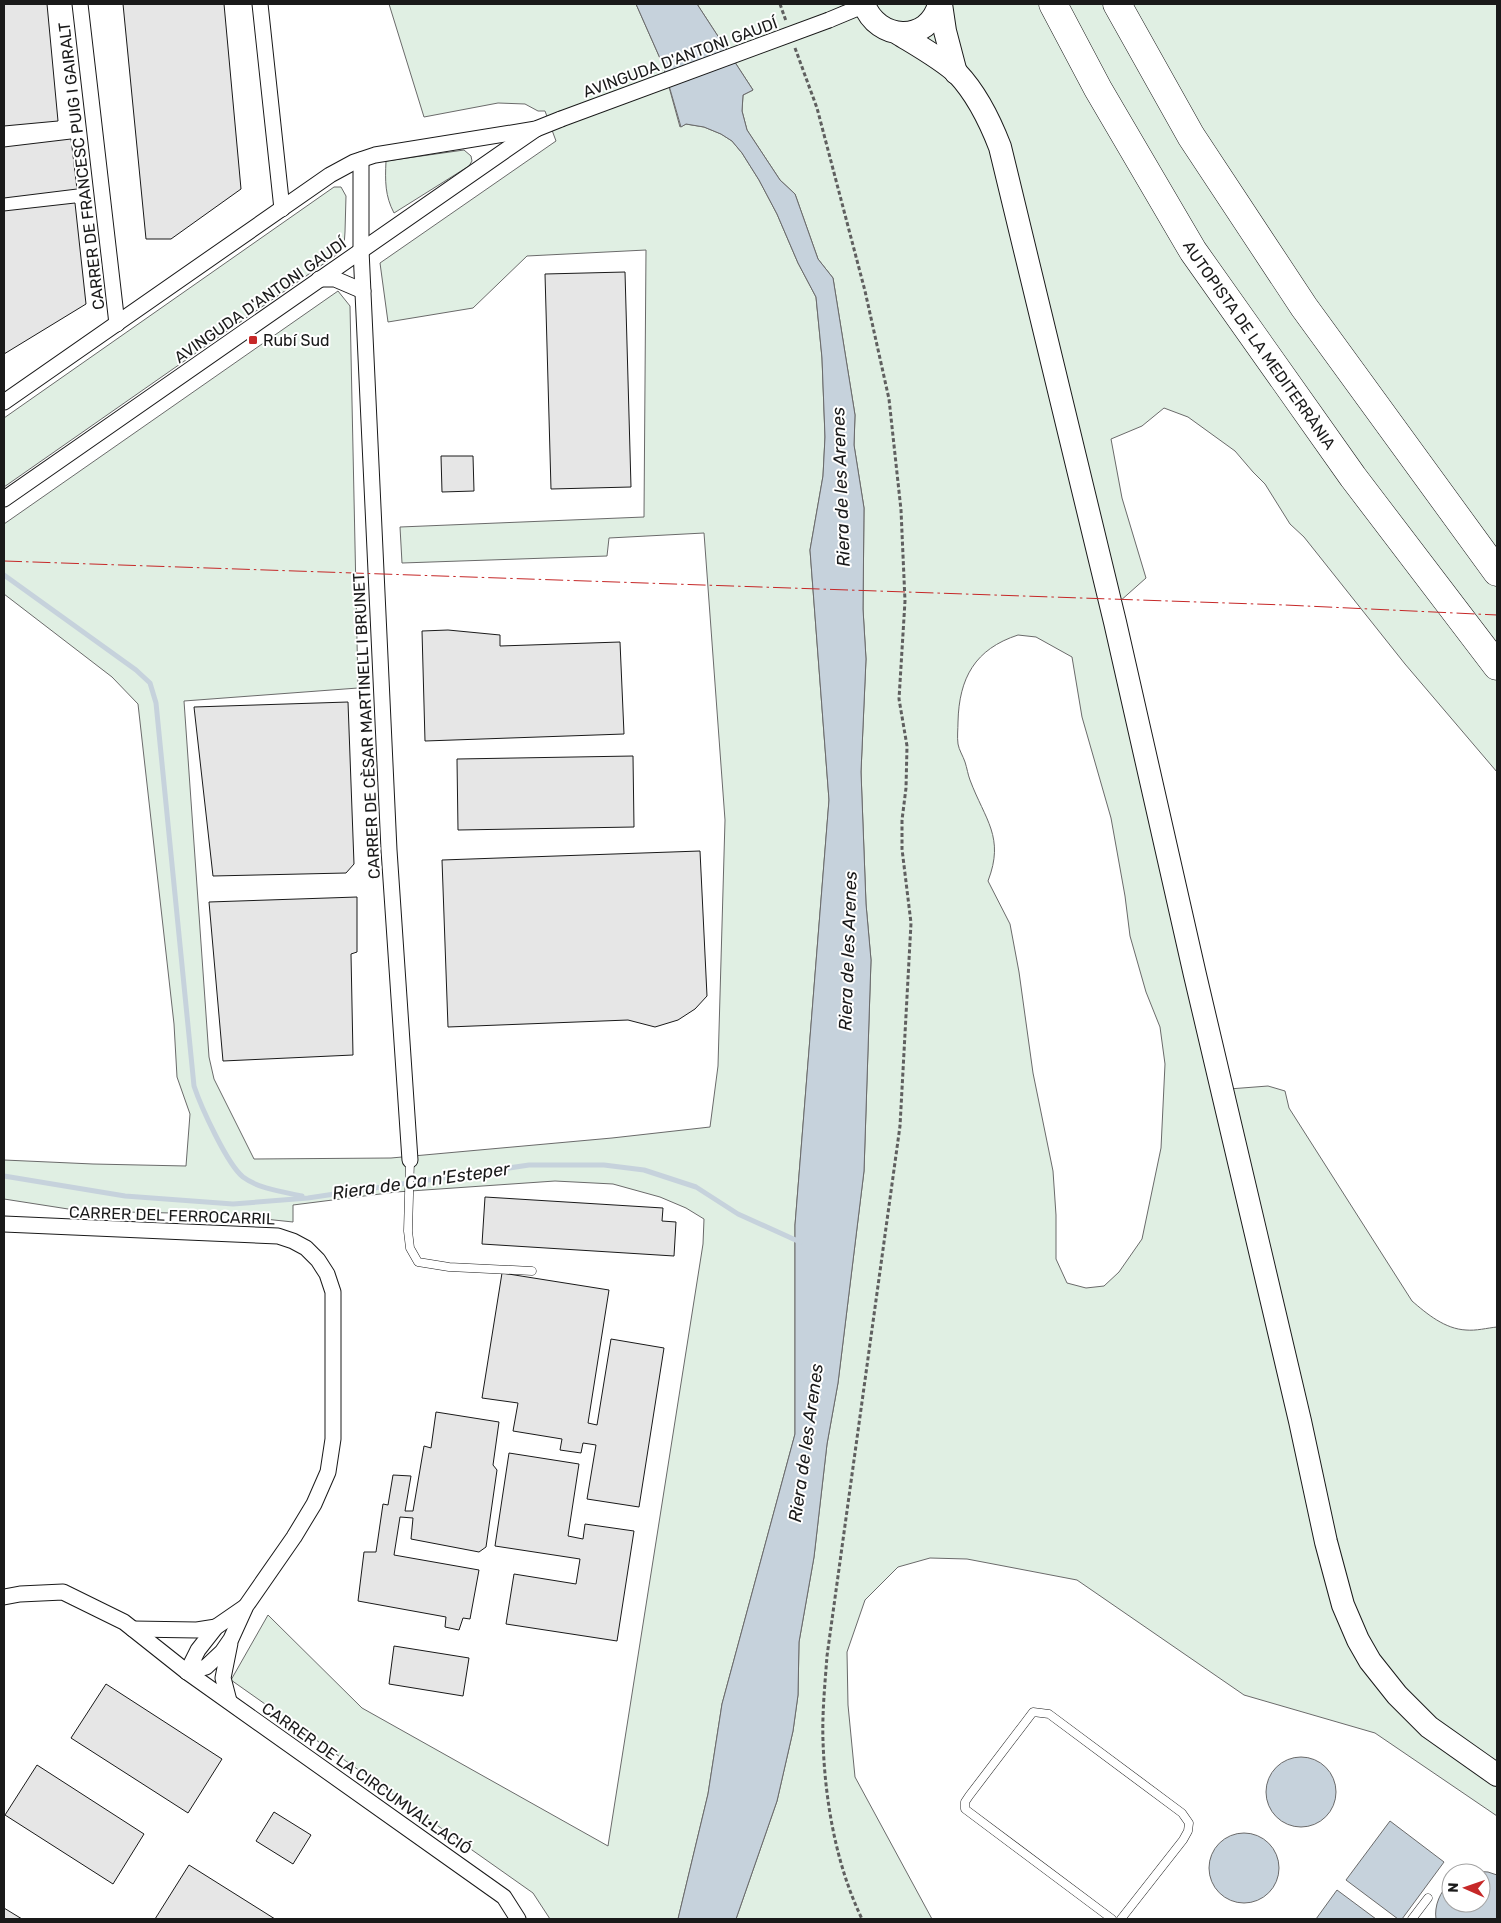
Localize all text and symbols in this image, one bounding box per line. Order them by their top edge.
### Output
street label: AVINGUDA D'ANTONI GAUDÍ [580,13,781,102]
street label: CARRER DE FRANCESC PUIG I GAIRALT [54,21,109,311]
street label: AVINGUDA D'ANTONI GAUDÍ [171,233,350,367]
street label: AUTOPISTA DE LA MEDITERRÀNIA [1179,237,1339,453]
place label: Rubí Sud [263,331,330,350]
marker: Rubí Sud [247,334,259,346]
water label: Riera de les Arenes [827,407,855,567]
street label: CARRER DE CÈSAR MARTINELL I BRUNET [349,572,384,880]
water label: Riera de les Arenes [834,871,862,1031]
water label: Riera de Ca n'Esteper [331,1157,512,1204]
street label: CARRER DEL FERROCARRIL [69,1202,275,1229]
water label: Riera de les Arenes [784,1362,828,1524]
street label: CARRER DE LA CIRCUMVAL·LACIÓ [258,1698,476,1858]
north arrow [1441,1863,1491,1913]
text: N [1445,1882,1462,1893]

